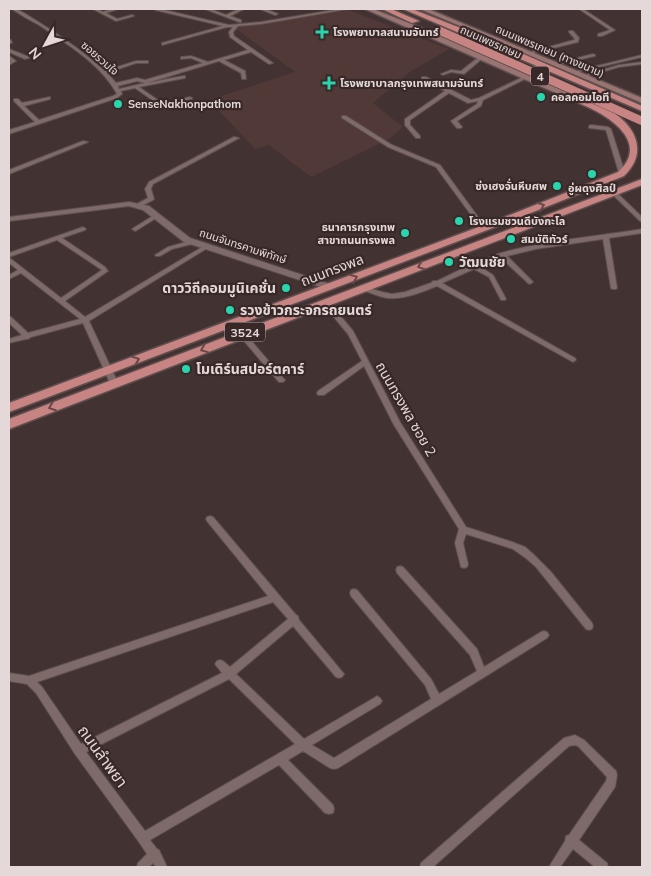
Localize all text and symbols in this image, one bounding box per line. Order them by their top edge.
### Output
north arrow [20,20,70,70]
street label: ถนนเพชรเกษม [458,22,524,62]
street label: ถนนเพชรเกษม (ทางขนาน) [494,22,606,80]
marker: โรงพยาบาลสนามจันทร์ [315,25,329,39]
place label: โรงพยาบาลสนามจันทร์ [333,25,439,39]
street label: ซอยรวมใจ [78,38,122,78]
text: N [25,44,45,63]
road number: 4 [531,66,549,85]
marker: โรงพยาบาลกรุงเทพสนามจันทร์ [322,76,336,90]
place label: โรงพยาบาลกรุงเทพสนามจันทร์ [340,76,483,90]
place label: คอลคอมไอที [551,90,609,104]
marker: คอลคอมไอที [535,91,547,103]
place label: SenseNakhonpathom [128,97,241,111]
marker: SenseNakhonpathom [112,98,124,110]
marker: อู่ผดุงศิลป์ [586,168,598,180]
place label: ซ่งเฮงจั่นหีบศพ [475,178,547,193]
marker: ซ่งเฮงจั่นหีบศพ [551,180,563,192]
place label: อู่ผดุงศิลป์ [568,181,616,195]
one-way arrow [536,202,545,212]
place label: โรงแรมชวนดีบังกะโล [469,214,565,228]
marker: โรงแรมชวนดีบังกะโล [453,215,465,227]
place label: ธนาคารกรุงเทพ สาขาถนนทรงพล [318,220,395,247]
street label: ถนนจันทรคามพิทักษ์ [198,225,288,267]
marker: ธนาคารกรุงเทพ สาขาถนนทรงพล [399,227,411,239]
place label: สมบัติทัวร์ [521,232,568,246]
marker: สมบัติทัวร์ [505,233,517,245]
street label: ถนนทรงพล [298,250,366,290]
place label: วัฒนชัย [459,253,506,271]
marker: วัฒนชัย [443,256,455,268]
one-way arrow [417,260,426,270]
one-way arrow [349,274,357,284]
place label: ดาววิถีคอมมูนิเคชั่น [162,279,276,298]
marker: ดาววิถีคอมมูนิเคชั่น [280,282,292,294]
place label: รวงข้าวกระจกรถยนตร์ [240,301,372,319]
marker: รวงข้าวกระจกรถยนตร์ [224,304,236,316]
road number: 3524 [225,322,265,342]
one-way arrow [200,343,208,353]
one-way arrow [131,356,140,366]
street label: ถนนทรงพล ซอย 2 [372,359,440,459]
place label: โมเดิร์นสปอร์ตคาร์ [196,360,304,378]
marker: โมเดิร์นสปอร์ตคาร์ [180,363,192,375]
one-way arrow [48,401,57,412]
street label: ถนนลำพยา [74,721,132,791]

